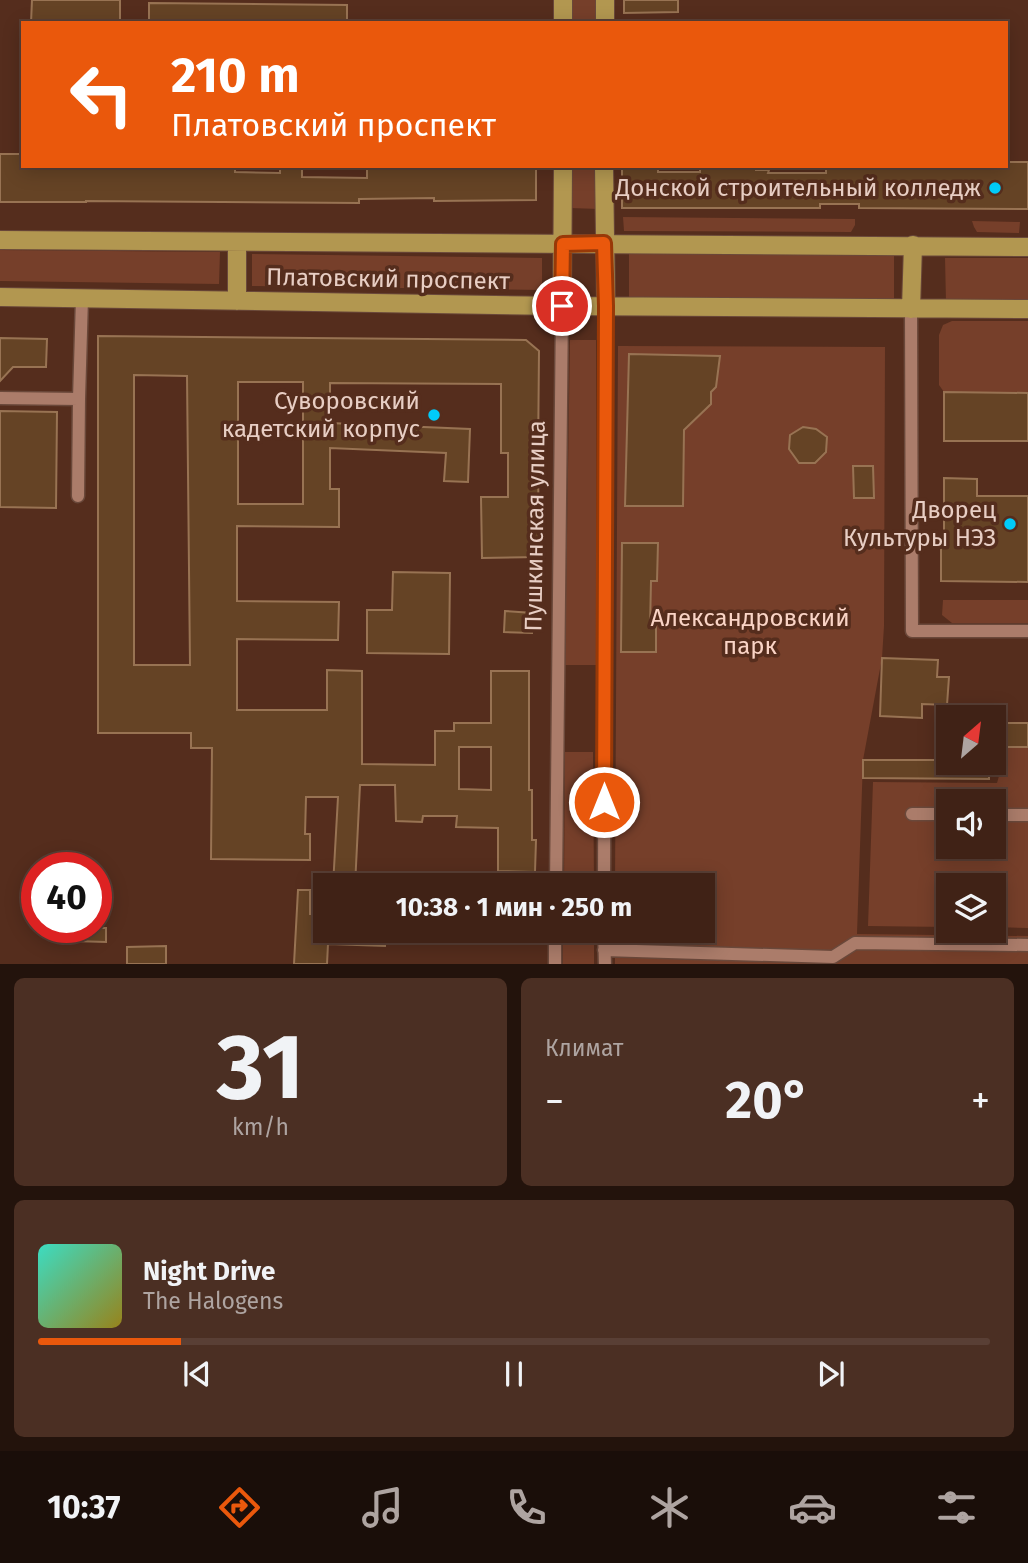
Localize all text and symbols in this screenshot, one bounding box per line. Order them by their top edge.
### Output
text: 210 m [171,46,300,105]
icon: left [56,49,147,140]
text: Платовский проспект [171,106,496,144]
place label: Донской строительный колледж [615,174,981,202]
marker: Донской строительный колледж [987,180,1003,196]
street label: Платовский проспект [266,263,510,295]
pin [532,276,592,336]
icon: arrive [543,287,581,325]
place label: Суворовский кадетский корпус [222,387,420,443]
marker: Суворовский кадетский корпус [426,407,442,423]
street label: Пушкинская улица [519,420,551,632]
place label: Дворец Культуры НЭЗ [843,496,996,552]
marker: Дворец Культуры НЭЗ [1002,516,1018,532]
park label: Александровский парк [650,604,850,660]
north arrow [936,705,1006,775]
map controls [936,705,1006,943]
position arrow [567,765,641,839]
button: sound [936,789,1006,859]
speed limit sign: 40 [21,852,112,943]
button: layers [936,873,1006,943]
text: 10:38 · 1 мин · 250 m [396,892,632,923]
text: 31 [217,1013,304,1122]
text: Климат [545,1034,623,1062]
text: 20° [725,1069,810,1132]
text: − [545,1078,564,1124]
text: + [971,1078,990,1124]
text: km/h [232,1113,289,1141]
text: Night Drive [143,1256,275,1287]
text: The Halogens [143,1287,283,1315]
icon: previous [178,1355,216,1393]
icon: pause [495,1355,533,1393]
icon: next [812,1355,850,1393]
icon: directions [215,1483,264,1532]
icon: music [358,1483,407,1532]
icon: phone [502,1483,551,1532]
icon: climate [645,1483,694,1532]
icon: car [788,1483,837,1532]
icon: filters [932,1483,981,1532]
text: 10:37 [47,1488,120,1526]

